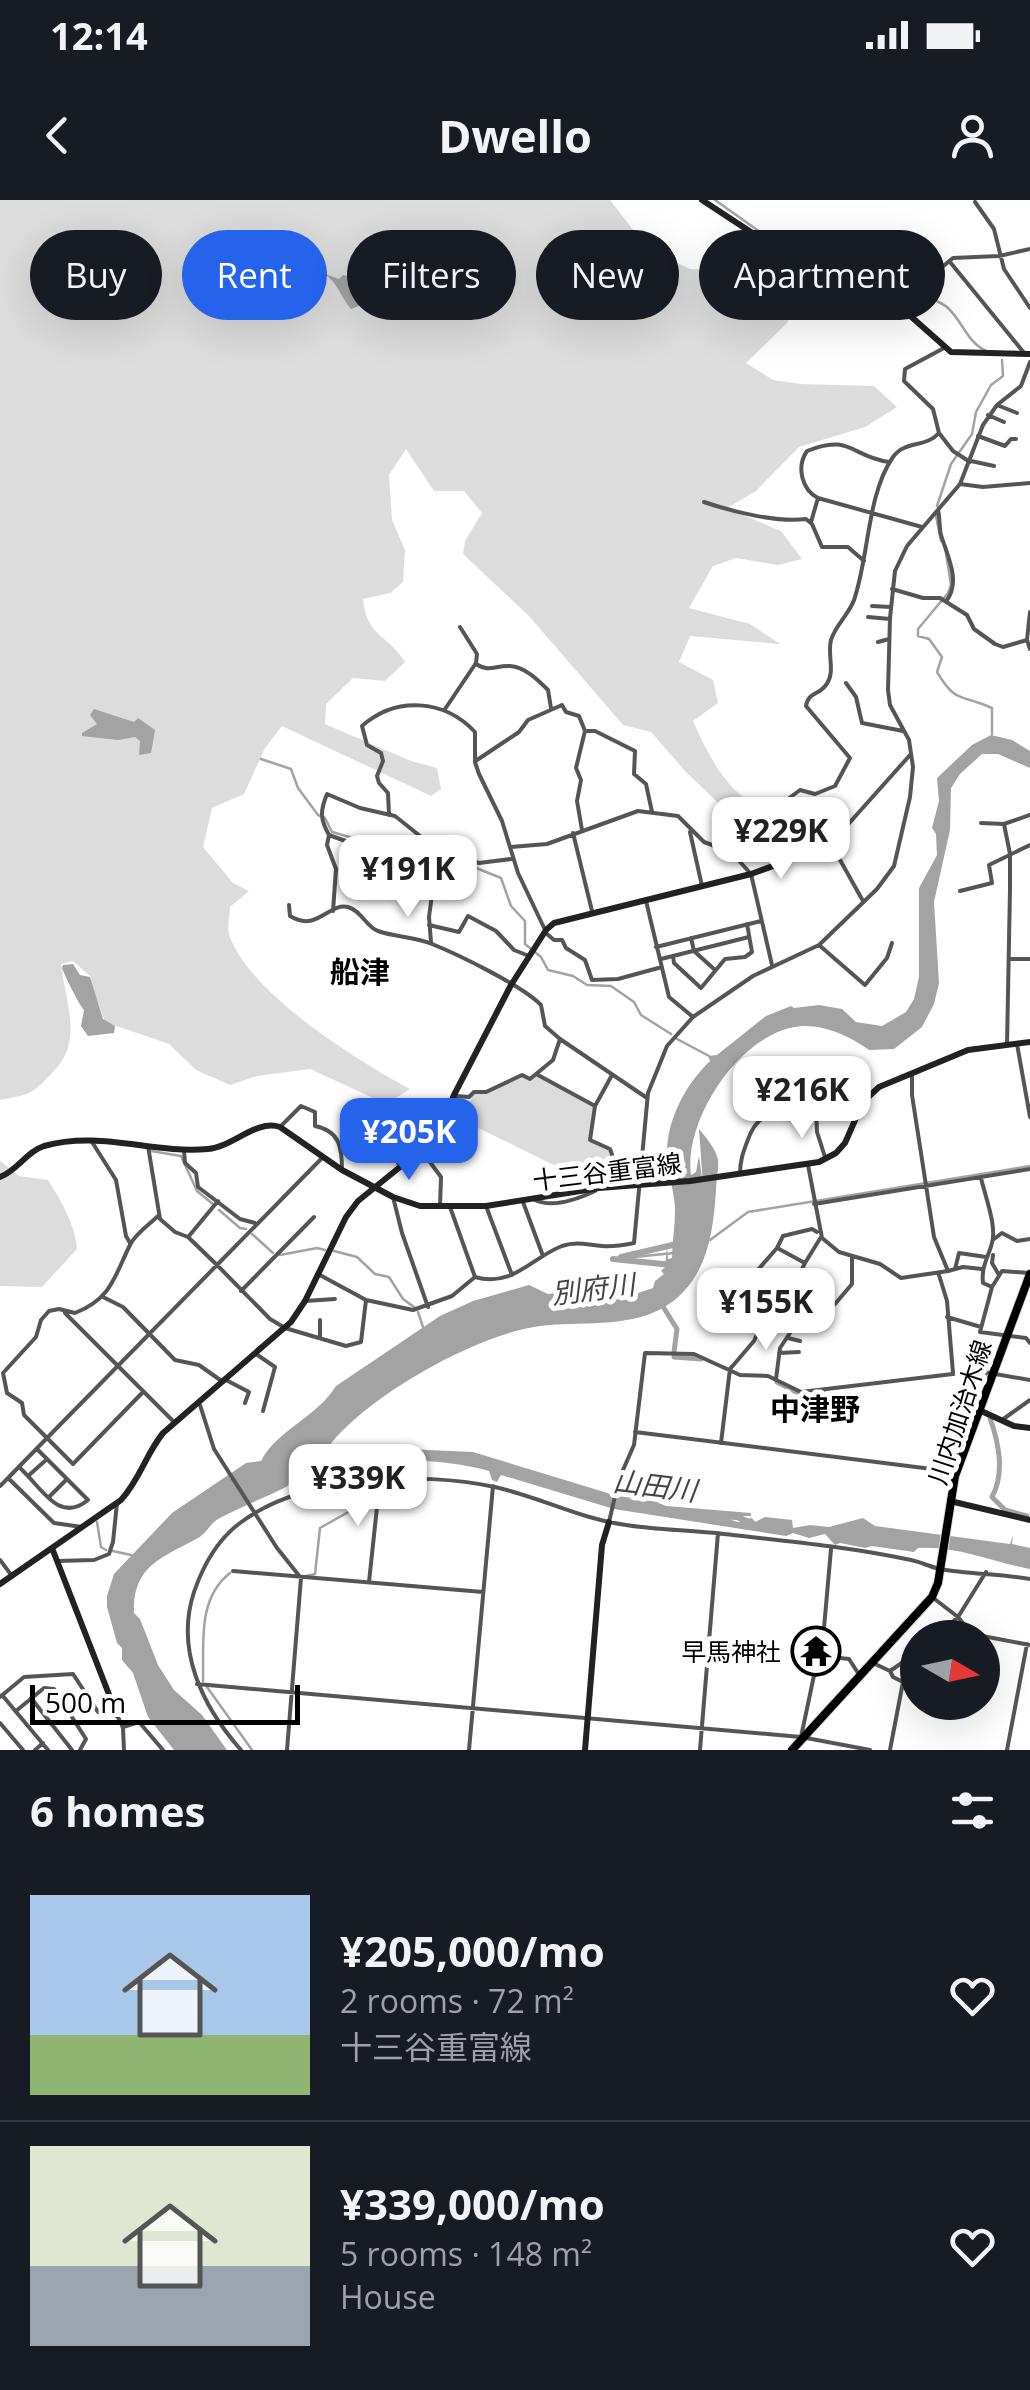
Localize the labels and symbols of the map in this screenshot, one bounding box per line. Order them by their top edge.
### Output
pin: ¥229K [711,797,851,882]
pin: ¥191K [338,835,478,920]
district label: 船津 [330,951,390,992]
pin: ¥216K [732,1056,872,1141]
pin: ¥205K [339,1098,479,1183]
street label: 十三谷重富線 [530,1145,684,1197]
water label: 別府川 [549,1264,640,1312]
pin: ¥155K [696,1268,836,1353]
street label: 川内加治木線 [920,1335,998,1489]
district label: 中津野 [770,1388,860,1429]
pin: ¥339K [288,1444,428,1529]
water label: 山田川 [611,1461,702,1509]
north arrow [900,1620,1000,1720]
temple icon: 早馬神社 [790,1625,842,1677]
place label: 早馬神社 [681,1634,781,1668]
scale bar [30,1680,300,1724]

